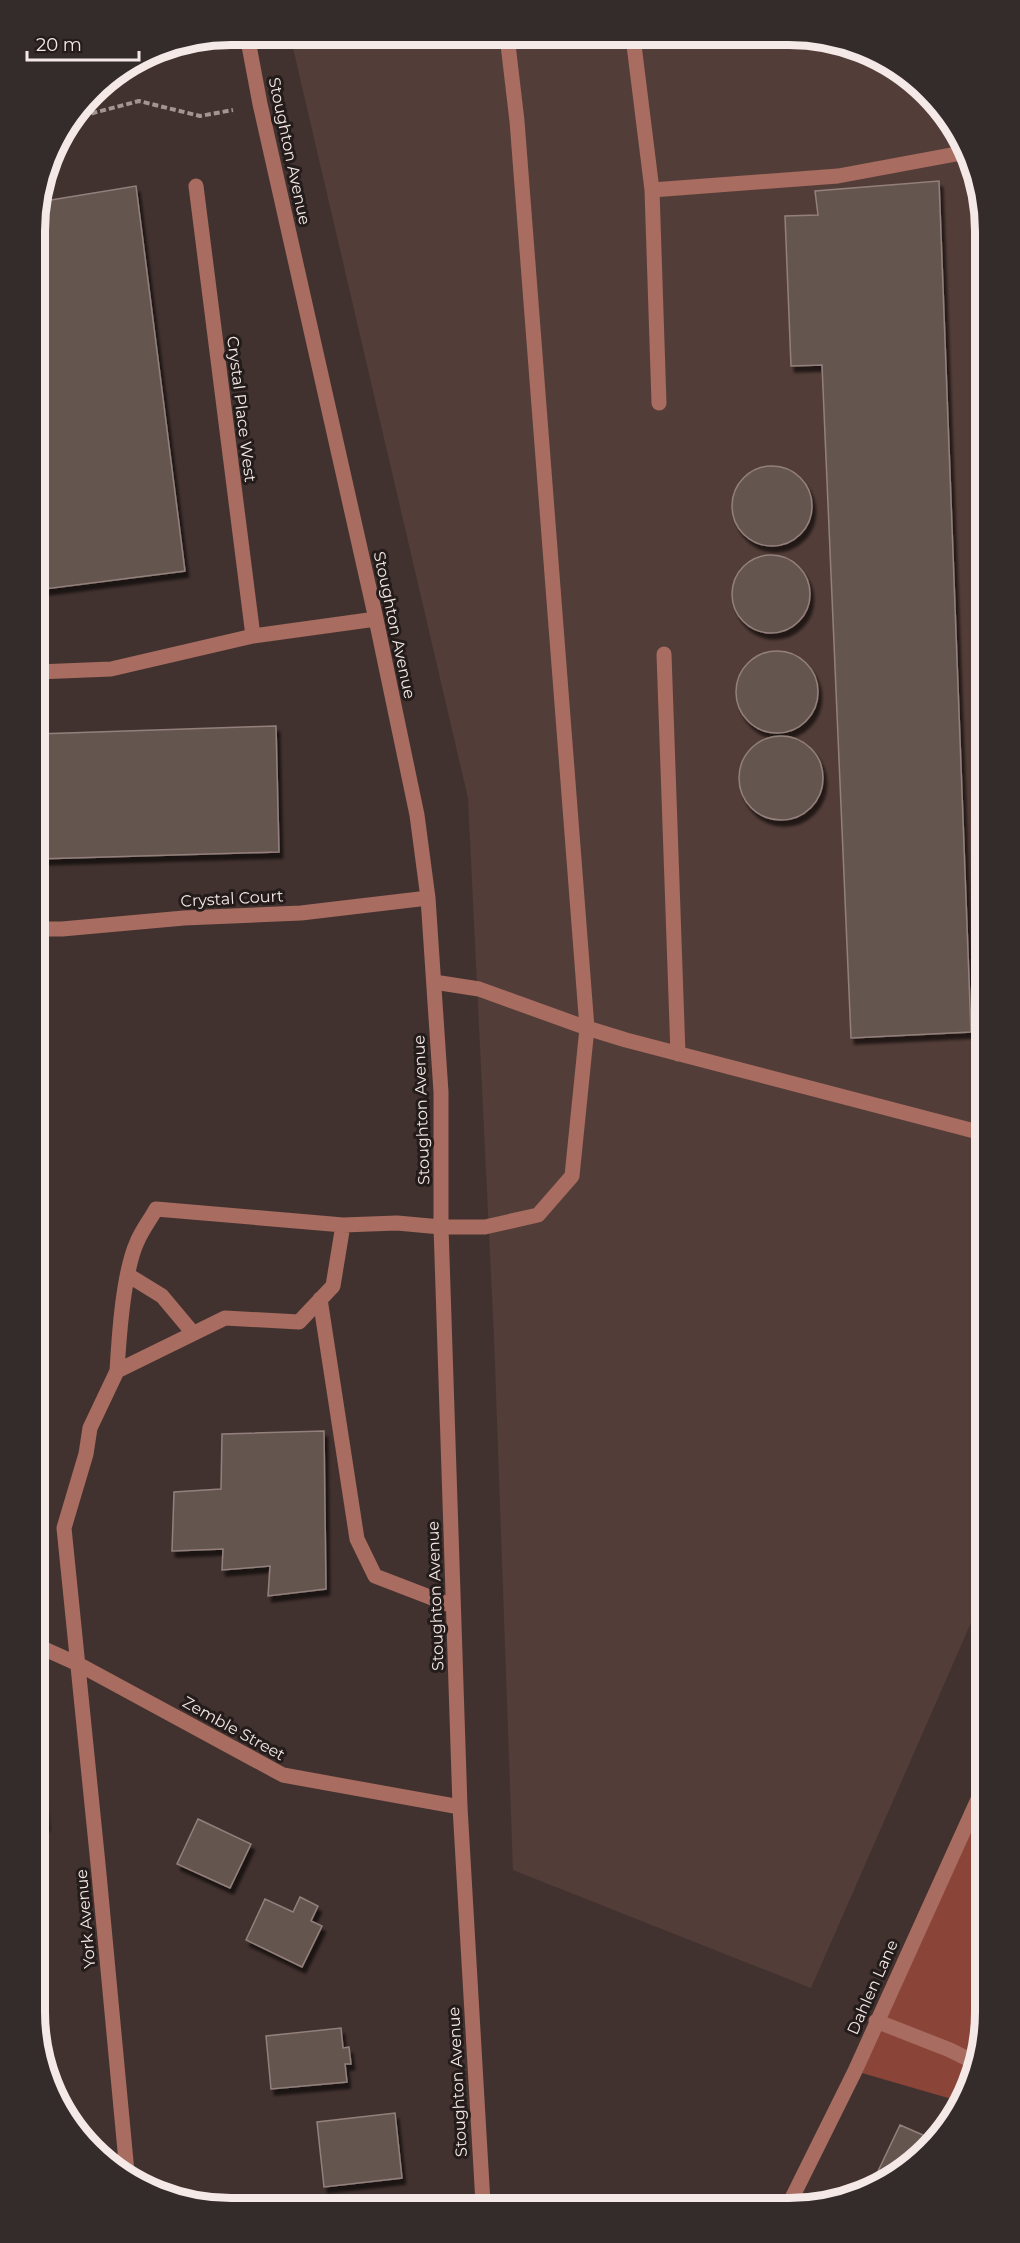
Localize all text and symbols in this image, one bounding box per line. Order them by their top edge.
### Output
scale bar [27,24,140,62]
text: 20 m [36,34,82,56]
street label: Stoughton Avenue [265,76,314,227]
street label: Crystal Place West [223,335,260,484]
street label: Stoughton Avenue [370,550,419,701]
street label: Crystal Court [180,886,284,911]
street label: Stoughton Avenue [409,1035,434,1185]
street label: Stoughton Avenue [423,1521,448,1671]
street label: Zemble Street [179,1692,289,1765]
street label: York Avenue [72,1868,99,1969]
street label: Dahlen Lane [843,1937,902,2038]
street label: Stoughton Avenue [444,2006,471,2157]

